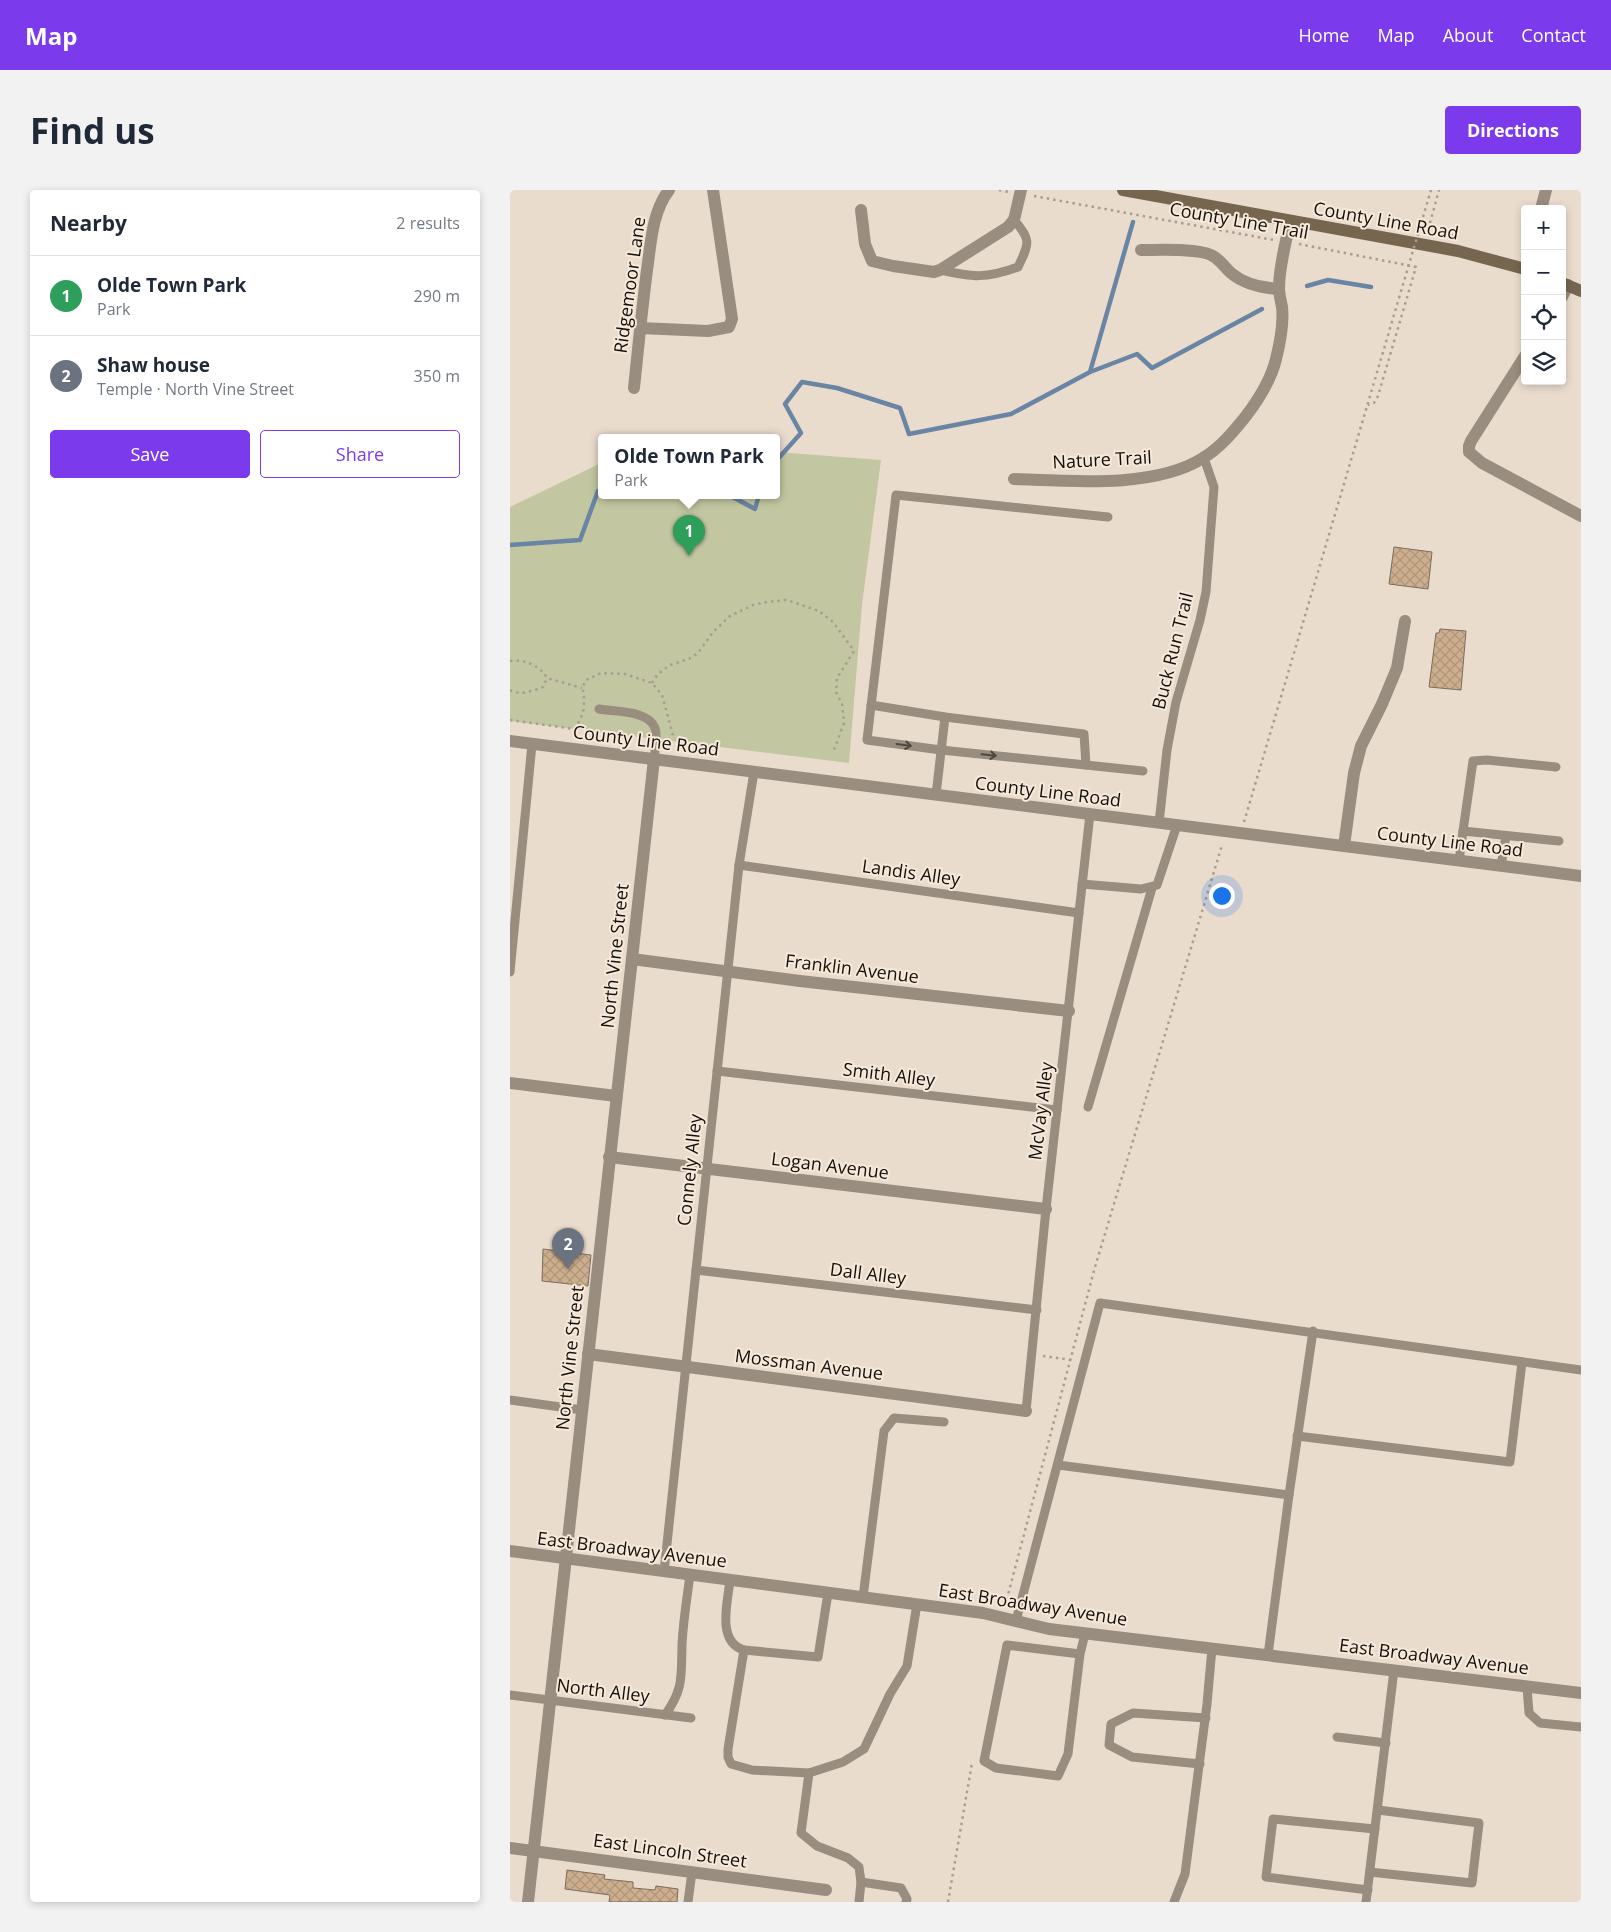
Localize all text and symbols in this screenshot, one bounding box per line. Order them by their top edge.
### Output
text: Map [25,19,77,52]
text: Home [1299,23,1349,47]
text: Map [1377,23,1415,47]
text: About [1443,23,1493,47]
text: Contact [1521,23,1586,47]
button: Directions [1445,106,1581,154]
text: Find us [30,107,155,154]
street label: County Line Road [1312,195,1461,245]
street label: County Line Trail [1168,196,1310,244]
map controls [1521,205,1566,385]
button: + [1521,205,1566,250]
text: Nearby [50,209,127,237]
text: 2 results [396,212,460,234]
street label: Ridgemoor Lane [608,215,650,355]
button: − [1521,250,1566,295]
text: Olde Town Park [97,272,246,298]
text: 1 [61,285,71,307]
text: 290 m [414,285,460,307]
button: locate [1521,295,1566,340]
text: Park [97,298,130,320]
button: layers [1521,340,1566,385]
text: Shaw house [97,352,210,378]
text: 2 [61,365,71,387]
text: 350 m [414,365,460,387]
text: Temple · North Vine Street [97,378,294,400]
button: Save [50,430,250,478]
button: Share [260,430,460,478]
popup [598,434,780,499]
text: Olde Town Park [614,443,764,469]
street label: Nature Trail [1052,444,1152,474]
text: Park [614,469,648,491]
pin: 1 [673,515,705,556]
street label: Buck Run Trail [1146,590,1198,712]
street label: County Line Road [572,719,721,761]
one-way arrow [895,741,911,751]
one-way arrow [981,750,997,760]
street label: County Line Road [974,770,1123,812]
street label: County Line Road [1376,820,1525,862]
street label: Landis Alley [861,853,963,891]
street label: North Vine Street [594,882,634,1029]
your location [1209,883,1235,909]
street label: Franklin Avenue [784,948,920,988]
street label: Smith Alley [842,1056,938,1092]
street label: McVay Alley [1022,1059,1058,1161]
street label: Connely Alley [671,1112,707,1227]
street label: Logan Avenue [770,1146,890,1184]
pin: 2 [552,1228,584,1269]
street label: Dall Alley [829,1256,908,1290]
street label: North Vine Street [549,1284,589,1431]
street label: Mossman Avenue [734,1343,885,1385]
street label: East Broadway Avenue [536,1525,728,1573]
street label: East Broadway Avenue [937,1577,1129,1631]
street label: East Broadway Avenue [1338,1632,1530,1680]
street label: North Alley [555,1672,652,1708]
street label: East Lincoln Street [592,1827,748,1873]

